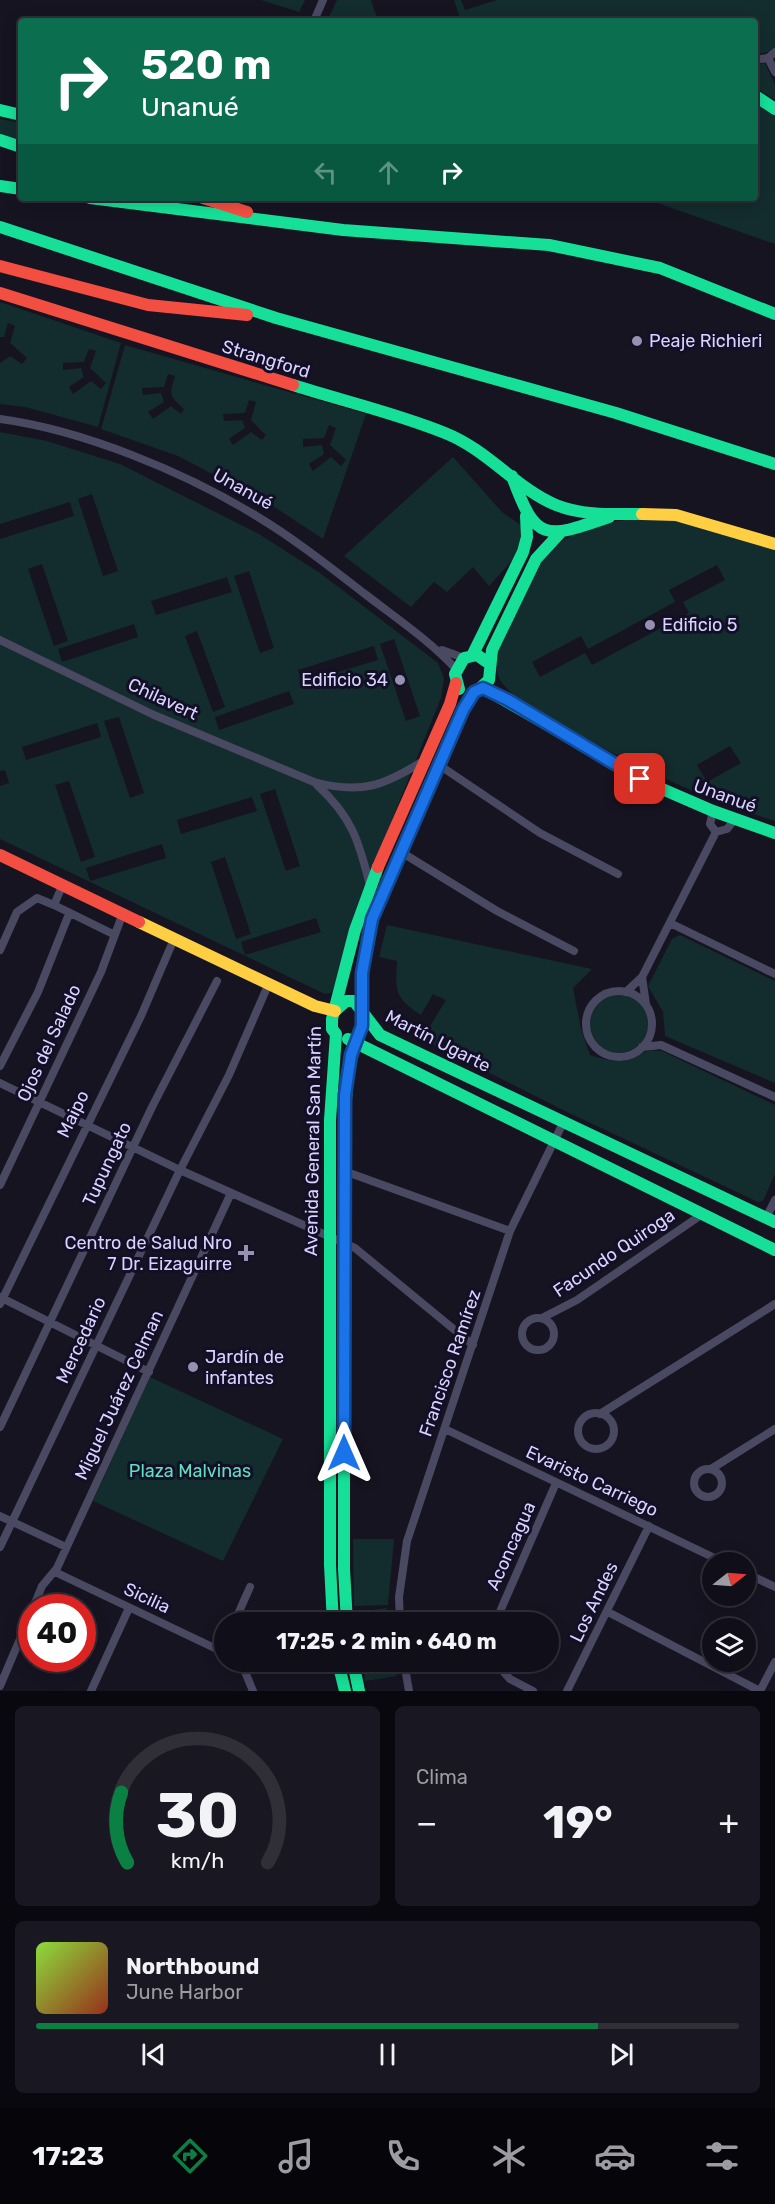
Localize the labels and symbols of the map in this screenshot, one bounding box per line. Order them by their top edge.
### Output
place label: Peaje Richieri [649,330,762,352]
marker: Peaje Richieri [630,334,644,348]
street label: Strangford [219,335,313,383]
street label: Unanué [209,464,277,514]
place label: Edificio 5 [662,614,737,636]
marker: Edificio 5 [643,618,657,632]
place label: Edificio 34 [301,669,388,691]
street label: Chilavert [124,673,202,725]
marker: Edificio 34 [393,673,407,687]
pin [614,753,665,804]
street label: Unanué [691,774,759,818]
street label: Ojos del Salado [12,981,86,1105]
street label: Martín Ugarte [382,1005,494,1077]
street label: Avenida General San Martín [300,1026,326,1256]
street label: Maipo [52,1087,94,1141]
street label: Tupungato [78,1118,136,1210]
street label: Facundo Quiroga [549,1204,679,1302]
place label: Centro de Salud Nro 7 Dr. Eizaguirre [65,1232,232,1275]
marker: Centro de Salud Nro 7 Dr. Eizaguirre [237,1244,255,1262]
street label: Francisco Ramírez [415,1287,485,1439]
street label: Mercedario [51,1293,111,1387]
street label: Miguel Juárez Celman [70,1307,168,1483]
place label: Jardín de infantes [205,1346,284,1389]
marker: Jardín de infantes [186,1360,200,1374]
position arrow [312,1421,376,1485]
street label: Evaristo Carriego [522,1441,662,1521]
park label: Plaza Malvinas [129,1460,251,1482]
street label: Aconcagua [482,1498,540,1594]
north arrow [702,1552,756,1606]
street label: Los Andes [565,1558,623,1646]
street label: Sicilia [120,1578,174,1618]
speed limit sign: 40 [18,1594,96,1672]

